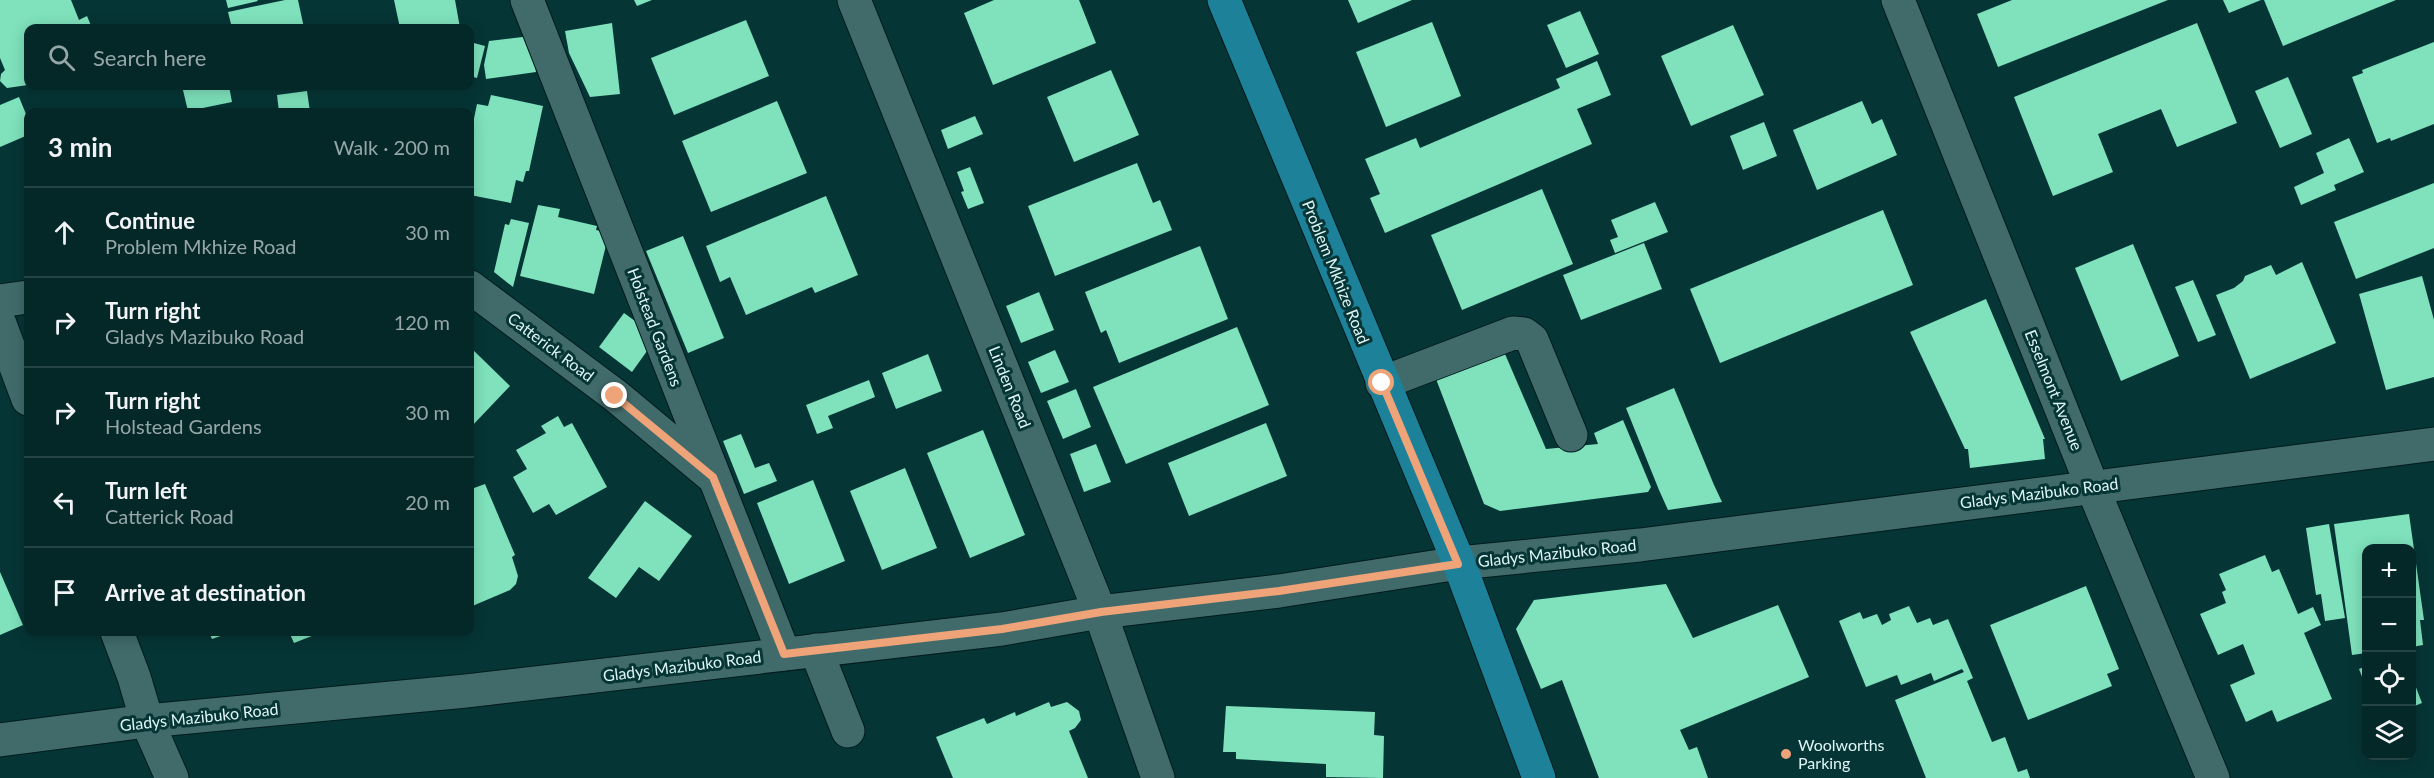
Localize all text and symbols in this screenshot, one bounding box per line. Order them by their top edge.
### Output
search box [24,24,474,90]
icon: search [45,41,78,74]
text: Search here [93,44,206,71]
text: 3 min [48,131,112,163]
text: Walk · 200 m [334,135,450,159]
street label: Problem Mkhize Road [1299,197,1374,346]
text: Continue [105,207,195,234]
icon: ahead [48,216,81,249]
text: 30 m [405,220,450,244]
text: Problem Mkhize Road [105,234,297,258]
street label: Holstead Gardens [624,265,687,389]
text: Turn right [105,297,200,324]
icon: right [48,306,81,339]
street label: Catterick Road [504,308,598,385]
text: 120 m [394,310,450,334]
text: Gladys Mazibuko Road [105,324,304,348]
street label: Esselmont Avenue [2022,327,2087,453]
street label: Linden Road [985,343,1036,431]
route start [1368,369,1394,395]
route end [601,382,627,408]
text: Turn right [105,387,200,414]
icon: right [48,396,81,429]
text: 30 m [405,400,450,424]
text: Holstead Gardens [105,414,262,438]
street label: Gladys Mazibuko Road [1959,473,2119,512]
text: Turn left [105,477,187,504]
icon: left [48,486,81,519]
text: 20 m [405,490,450,514]
text: Catterick Road [105,504,234,528]
street label: Gladys Mazibuko Road [1477,535,1637,570]
map controls [2362,544,2416,760]
button: + [2362,544,2416,598]
icon: arrive [48,576,81,609]
text: Arrive at destination [105,579,306,606]
button: − [2362,598,2416,652]
street label: Gladys Mazibuko Road [602,646,762,685]
button: locate [2362,652,2416,706]
street label: Gladys Mazibuko Road [119,699,279,734]
button: layers [2362,706,2416,760]
place label: Woolworths Parking [1798,735,1885,772]
marker: Woolworths Parking [1779,747,1793,761]

